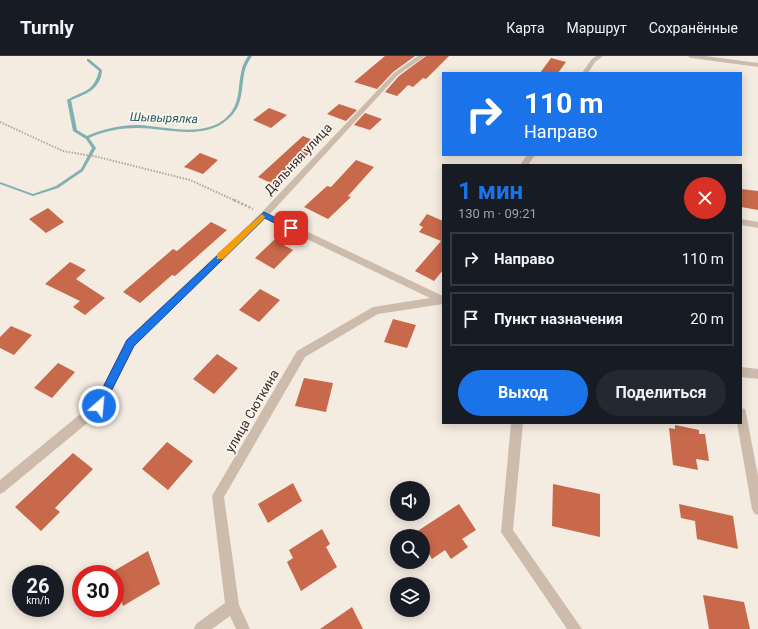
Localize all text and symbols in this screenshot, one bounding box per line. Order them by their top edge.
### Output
text: Turnly [20,16,74,39]
text: Карта [506,20,545,36]
text: Маршрут [567,20,627,36]
text: Сохранённые [649,20,738,36]
text: 110 m [524,87,603,120]
icon: right [458,88,510,140]
water label: Шывырялка [130,110,198,126]
street label: Дальняя улица [261,120,335,198]
text: Направо [524,121,597,142]
text: 1 мин [458,177,523,205]
button: close [684,177,726,219]
text: 130 m · 09:21 [458,206,537,221]
pin [274,211,308,245]
icon: arrive [280,217,302,239]
icon: right [460,248,482,270]
text: Направо [494,250,555,268]
text: 110 m [682,250,724,268]
icon: arrive [460,308,482,330]
text: Пункт назначения [494,310,623,328]
text: 20 m [690,310,724,328]
street label: улица Сюткина [222,367,282,455]
button: Выход [458,370,588,416]
button: Поделиться [596,370,726,416]
position arrow [78,385,120,427]
map controls [390,481,430,617]
button: sound [390,481,430,521]
button: search [390,529,430,569]
speed limit sign: 30 [72,565,124,617]
text: 26 [27,574,49,598]
button: layers [390,577,430,617]
text: km/h [26,595,50,606]

